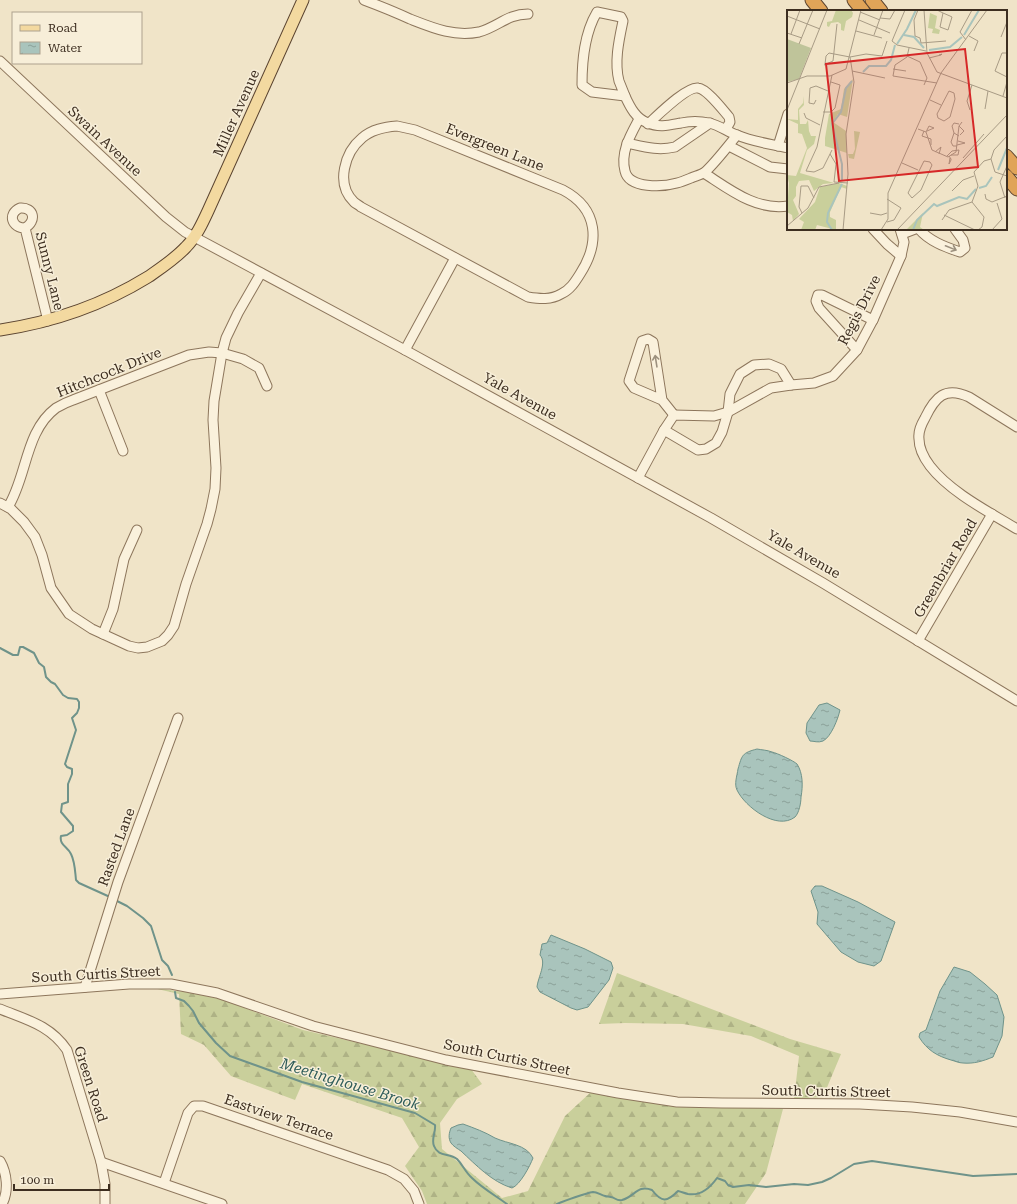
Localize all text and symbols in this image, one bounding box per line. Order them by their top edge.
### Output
inset map [787,10,1007,230]
legend [12,12,142,64]
text: Road [48,21,78,35]
text: Water [48,41,82,55]
street label: Miller Avenue [210,67,262,159]
street label: Swain Avenue [65,103,145,179]
street label: Evergreen Lane [444,120,547,174]
street label: Sunny Lane [33,230,68,312]
one-way arrow [944,245,956,253]
street label: Regis Drive [835,272,884,348]
street label: Hitchcock Drive [54,344,164,400]
one-way arrow [652,355,660,368]
street label: Yale Avenue [480,369,560,423]
street label: Greenbriar Road [910,516,980,620]
street label: Yale Avenue [765,527,844,582]
street label: Rasted Lane [94,805,138,888]
street label: South Curtis Street [31,963,161,985]
street label: South Curtis Street [442,1036,572,1078]
street label: Green Road [71,1044,111,1124]
water label: Meetinghouse Brook [277,1054,423,1114]
street label: South Curtis Street [761,1082,891,1100]
street label: Eastview Terrace [222,1091,336,1143]
scale bar [14,1166,109,1192]
text: 100 m [20,1173,54,1187]

